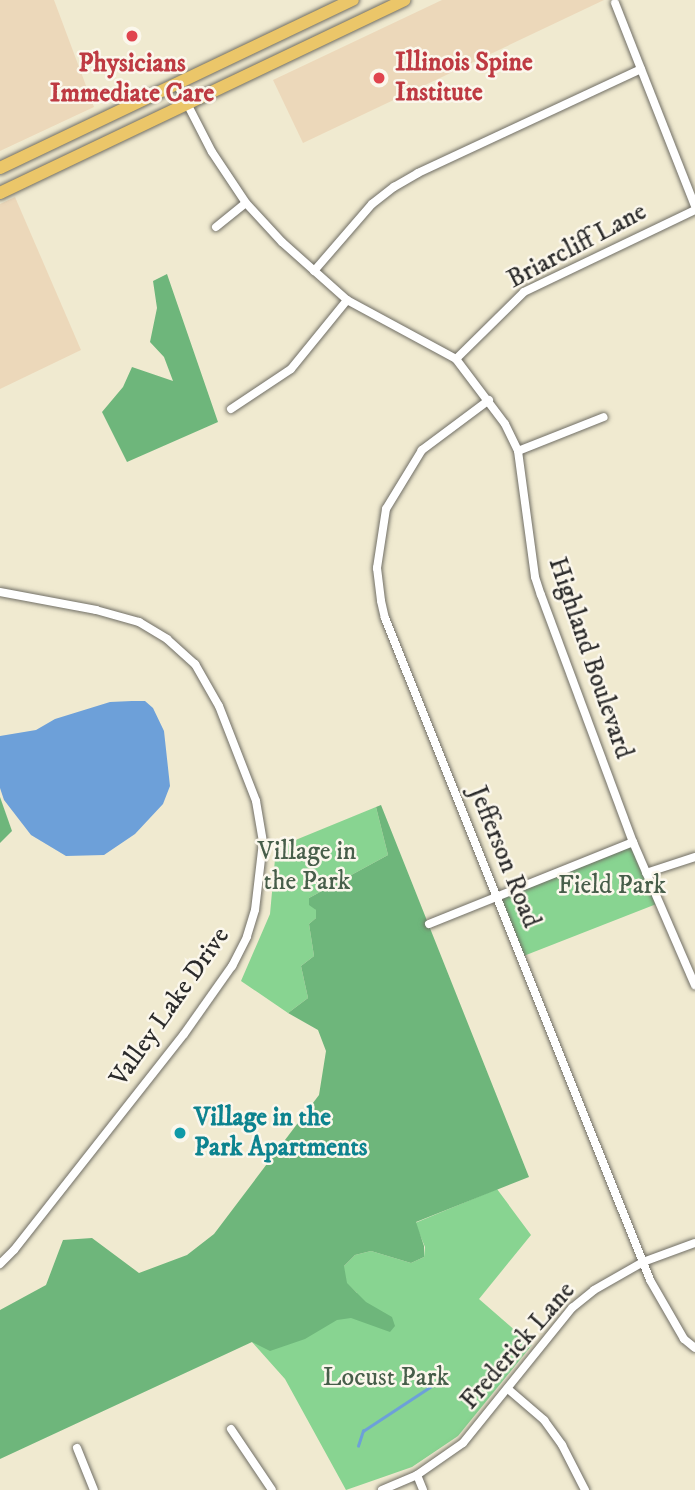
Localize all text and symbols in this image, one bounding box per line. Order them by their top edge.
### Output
marker: Physicians Immediate Care [122,26,142,46]
place label: Illinois Spine Institute [395,47,533,108]
place label: Physicians Immediate Care [50,48,214,110]
marker: Illinois Spine Institute [369,68,389,88]
street label: Briarcliff Lane [502,196,652,296]
street label: Highland Boulevard [541,553,639,763]
street label: Jefferson Road [461,782,547,932]
park label: Village in the Park [258,836,356,898]
park label: Field Park [558,870,666,902]
street label: Valley Lake Drive [104,922,236,1092]
place label: Village in the Park Apartments [194,1102,367,1164]
marker: Village in the Park Apartments [172,1125,188,1141]
street label: Frederick Lane [454,1276,582,1416]
park label: Locust Park [323,1362,449,1394]

